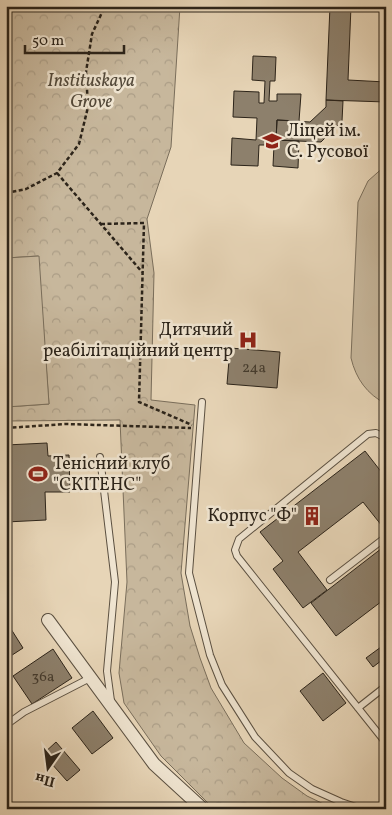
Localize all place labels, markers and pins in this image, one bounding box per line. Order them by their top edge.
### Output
place label: Ліцей ім. С. Русової [287,119,369,165]
school or university icon: Ліцей ім. С. Русової [261,130,283,152]
place label: Дитячий реабілітаційний центр [43,318,233,364]
hospital icon: Дитячий реабілітаційний центр [237,329,259,351]
place label: Тенісний клуб "СКІТЕНС" [53,452,170,498]
sports icon: Тенісний клуб "СКІТЕНС" [27,463,49,485]
place label: Корпус "Ф" [207,504,297,529]
building icon: Корпус "Ф" [301,505,323,527]

